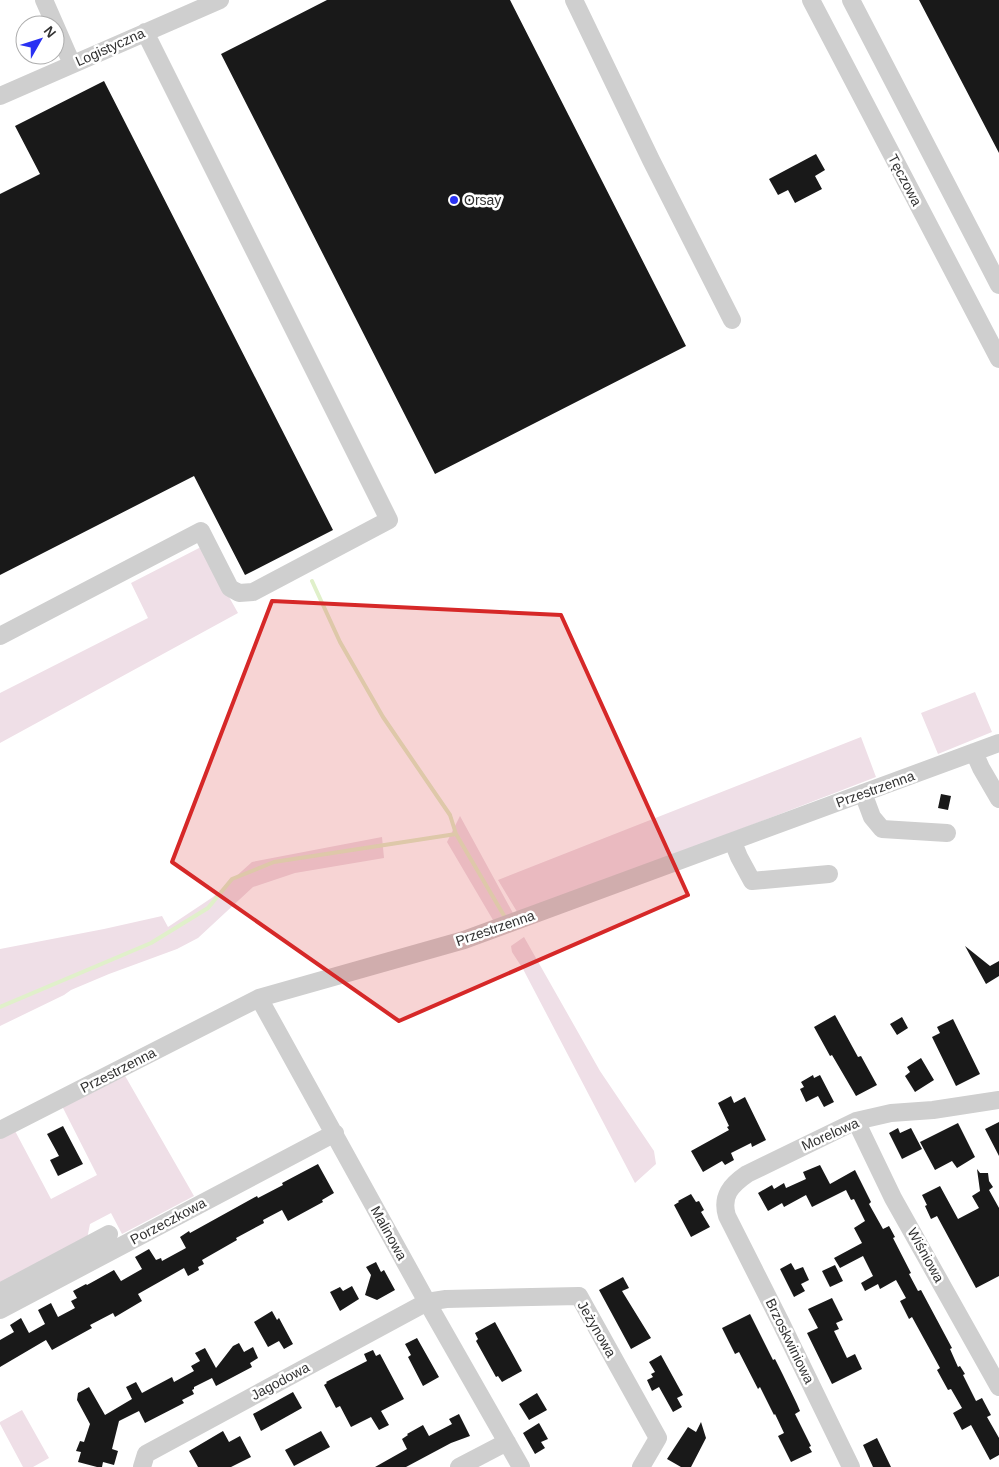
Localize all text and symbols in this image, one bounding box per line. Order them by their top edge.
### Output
north arrow [15,15,65,65]
text: N [41,23,60,41]
street label: Logistyczna [73,25,147,69]
street label: Tęczowa [885,152,925,209]
place label: Orsay [464,192,501,208]
marker: Orsay [448,194,460,206]
street label: Przestrzenna [834,767,917,811]
street label: Przestrzenna [453,907,537,949]
street label: Przestrzenna [78,1044,159,1096]
street label: Morelowa [799,1114,861,1154]
street label: Porzeczkowa [127,1194,209,1248]
street label: Malinowa [368,1203,410,1263]
street label: Wiśniowa [904,1225,948,1285]
street label: Brzoskwiniowa [763,1296,818,1386]
street label: Jeżynowa [575,1298,620,1360]
street label: Jagodowa [248,1359,312,1403]

